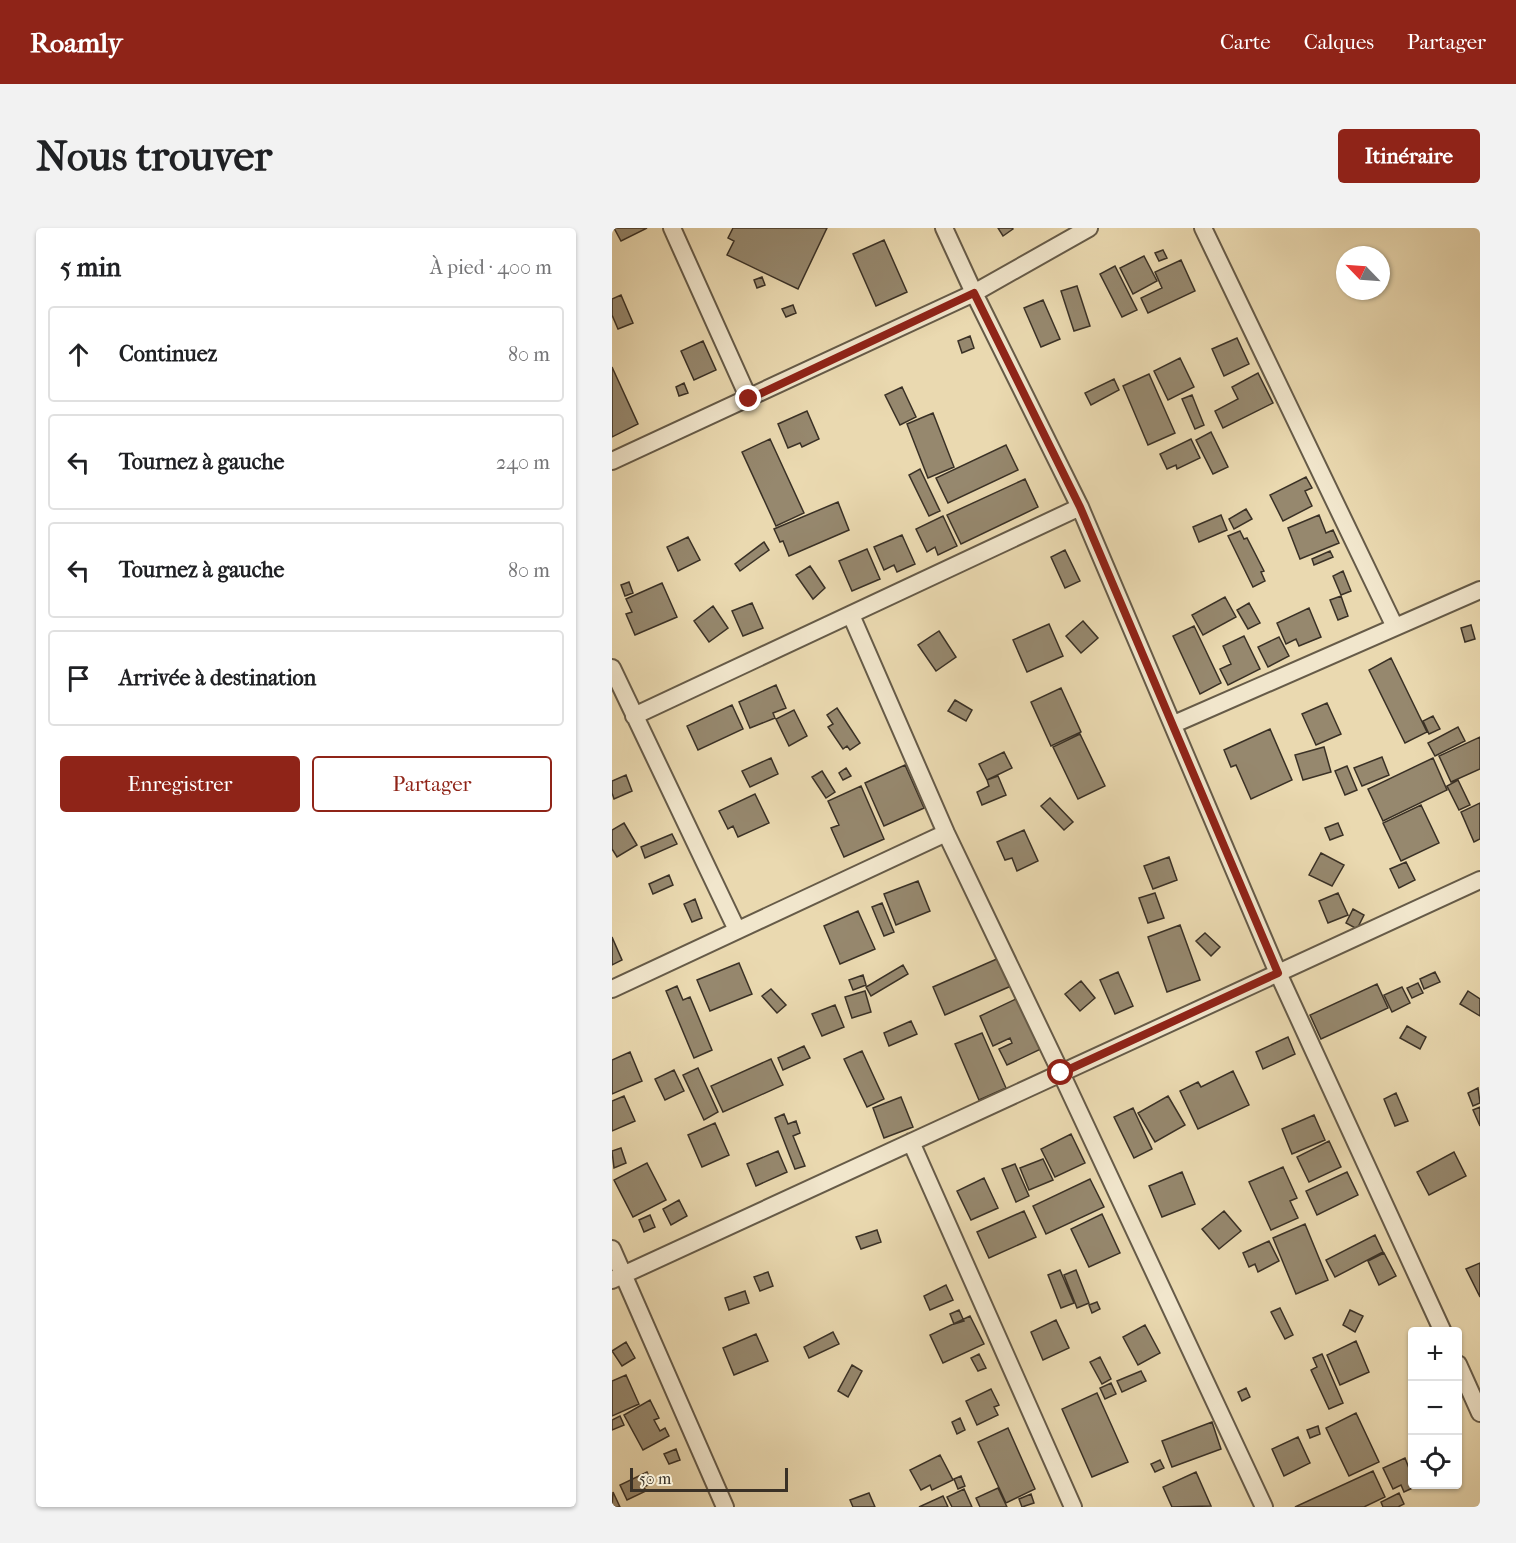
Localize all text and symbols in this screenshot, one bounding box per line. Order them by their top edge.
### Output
text: Roamly [30,26,122,59]
text: Carte [1220,30,1271,54]
text: Calques [1304,30,1374,54]
text: Partager [1407,30,1486,54]
button: Itinéraire [1338,129,1480,183]
text: Nous trouver [36,132,272,181]
north arrow [1336,246,1390,300]
text: 5 min [60,252,121,283]
text: À pied · 400 m [430,256,552,279]
icon: ahead [62,338,95,371]
text: Continuez [119,341,217,367]
text: 80 m [508,343,550,366]
route end [735,385,761,411]
icon: left [62,446,95,479]
text: Tournez à gauche [119,449,284,475]
text: 240 m [496,451,550,474]
icon: left [62,554,95,587]
text: Tournez à gauche [119,557,284,583]
text: 80 m [508,559,550,582]
icon: arrive [62,662,95,695]
text: Arrivée à destination [119,665,316,691]
button: Enregistrer [60,756,300,812]
button: Partager [312,756,552,812]
route start [1047,1059,1073,1085]
map controls [1408,1327,1462,1489]
button: + [1408,1327,1462,1381]
button: − [1408,1381,1462,1435]
button: locate [1408,1435,1462,1489]
scale bar [630,1465,788,1492]
text: 50 m [639,1469,671,1488]

